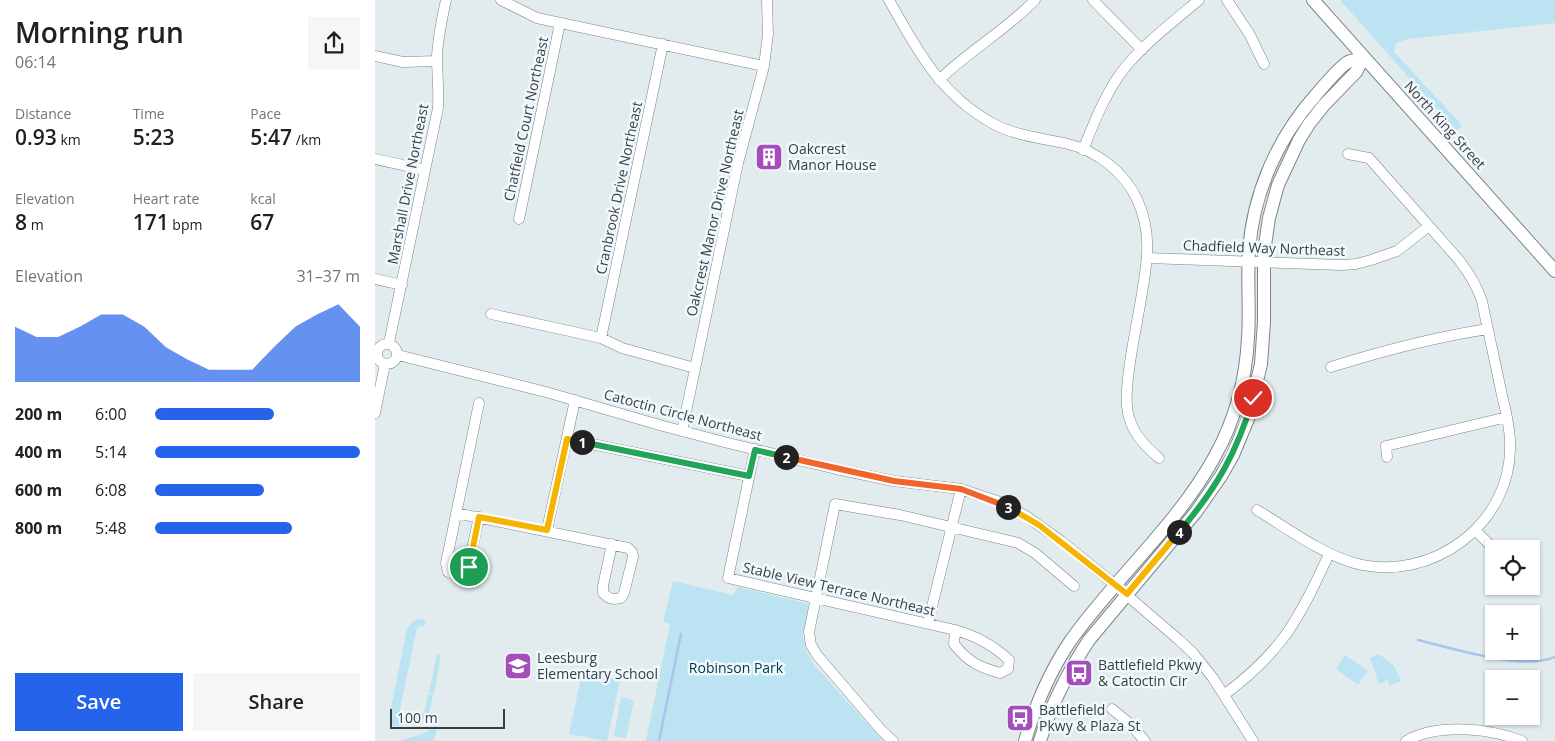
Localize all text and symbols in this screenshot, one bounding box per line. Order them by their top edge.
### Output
text: Morning run [15,13,184,51]
button: share [308,17,360,69]
street label: Chatfield Court Northeast [499,35,552,203]
text: 06:14 [15,51,56,73]
street label: North King Street [1401,76,1490,173]
street label: Cranbrook Drive Northeast [591,100,646,276]
street label: Marshall Drive Northeast [383,102,432,266]
text: Distance [15,104,71,123]
text: Time [133,104,165,123]
text: Pace [250,104,281,123]
street label: Oakcrest Manor Drive Northeast [681,108,748,318]
text: 0.93 [15,123,57,151]
text: 5:23 [133,123,174,151]
text: 5:47 [250,123,292,151]
text: km [57,130,81,149]
text: /km [292,130,321,149]
place label: Oakcrest Manor House [788,139,877,174]
building icon: Oakcrest Manor House [754,142,784,172]
text: Elevation [15,189,74,208]
text: Heart rate [133,189,199,208]
text: kcal [250,189,276,208]
text: 8 [15,208,27,236]
text: 171 [133,208,169,236]
text: 67 [250,208,274,236]
text: m [27,215,44,234]
text: bpm [169,215,202,234]
street label: Chadfield Way Northeast [1182,235,1346,260]
text: Elevation [15,265,83,287]
text: 31–37 m [296,265,360,287]
pin [1232,377,1274,419]
street label: Catoctin Circle Northeast [602,384,764,445]
icon: check [1239,384,1267,412]
text: 200 m [15,403,62,425]
text: 6:00 [95,403,127,425]
pin: 1 [569,430,595,454]
text: 1 [578,433,587,452]
text: 400 m [15,441,62,463]
text: 5:14 [95,441,127,463]
pin: 2 [773,444,799,470]
text: 2 [782,448,791,467]
text: 600 m [15,479,62,501]
text: 6:08 [95,479,127,501]
pin: 3 [995,494,1021,520]
text: 3 [1004,498,1013,517]
text: 800 m [15,517,62,539]
text: 5:48 [95,517,127,539]
pin: 4 [1167,520,1191,544]
text: 4 [1175,523,1184,542]
map controls [1485,540,1540,725]
button: locate [1485,540,1540,595]
pin [448,546,490,588]
icon: arrive [455,553,483,581]
street label: Stable View Terrace Northeast [741,557,937,620]
button: + [1485,605,1540,660]
place label: Leesburg Elementary School [537,648,658,683]
school or university icon: Leesburg Elementary School [503,651,533,681]
place label: Battlefield Pkwy & Catoctin Cir [1098,655,1203,690]
park label: Robinson Park [689,658,784,677]
bus stop icon: Battlefield Pkwy & Catoctin Cir [1064,658,1094,688]
button: − [1485,670,1540,725]
button: Save [15,673,183,731]
button: Share [193,673,360,731]
place label: Battlefield Pkwy & Plaza St [1039,700,1141,735]
bus stop icon: Battlefield Pkwy & Plaza St [1005,703,1035,733]
scale bar [390,706,505,729]
text: 100 m [397,708,438,727]

